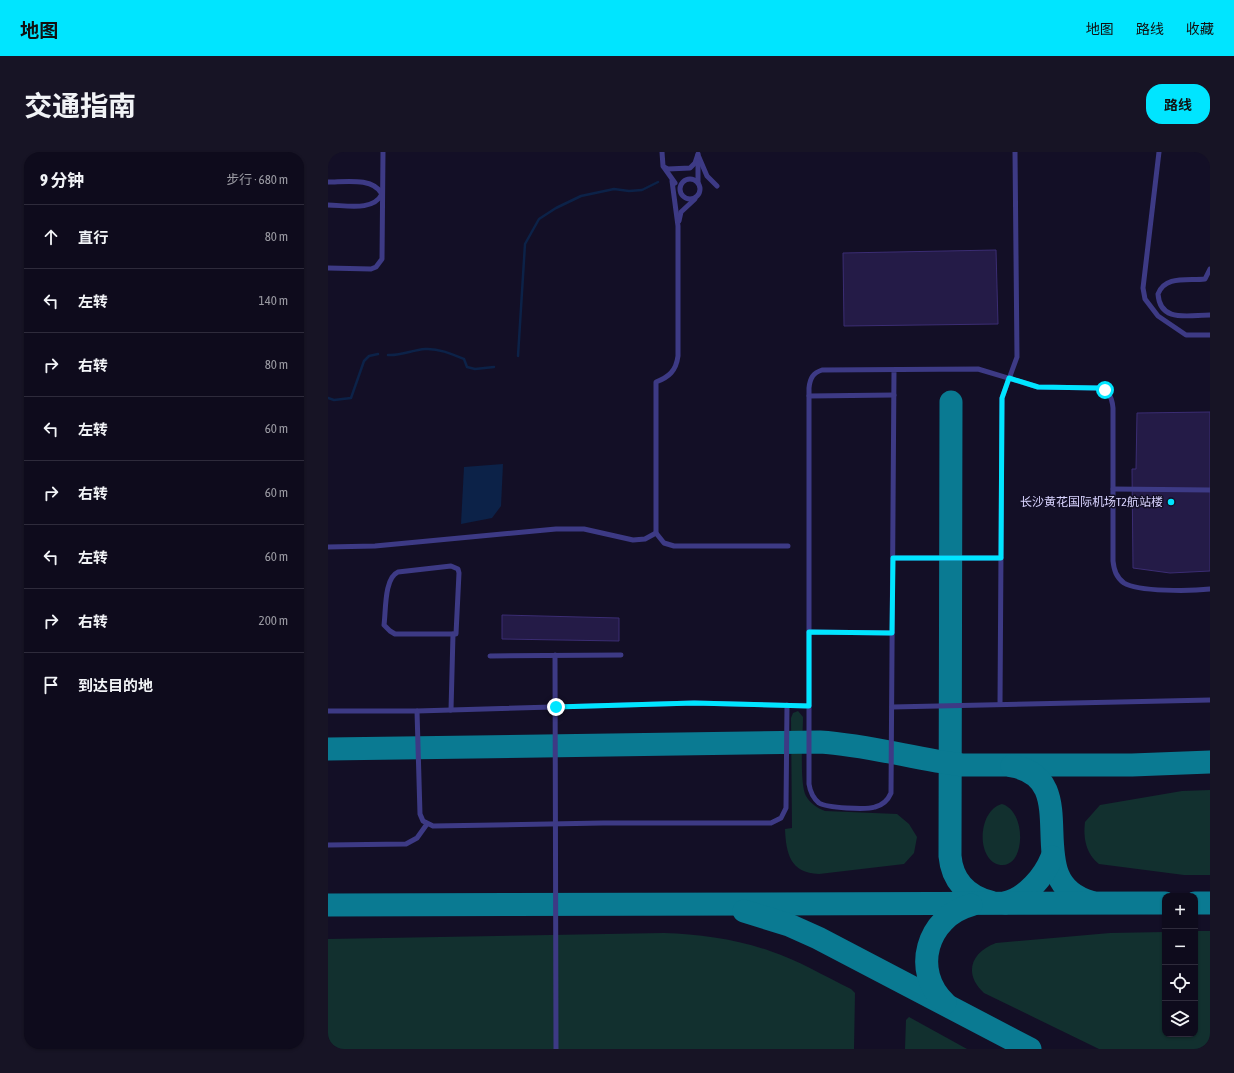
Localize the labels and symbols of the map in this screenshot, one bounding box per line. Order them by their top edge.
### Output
route start [1096,381,1114,399]
place label: 长沙黄花国际机场T2航站楼 [1020,495,1163,509]
marker: 长沙黄花国际机场T2航站楼 [1166,497,1176,507]
route end [547,698,565,716]

